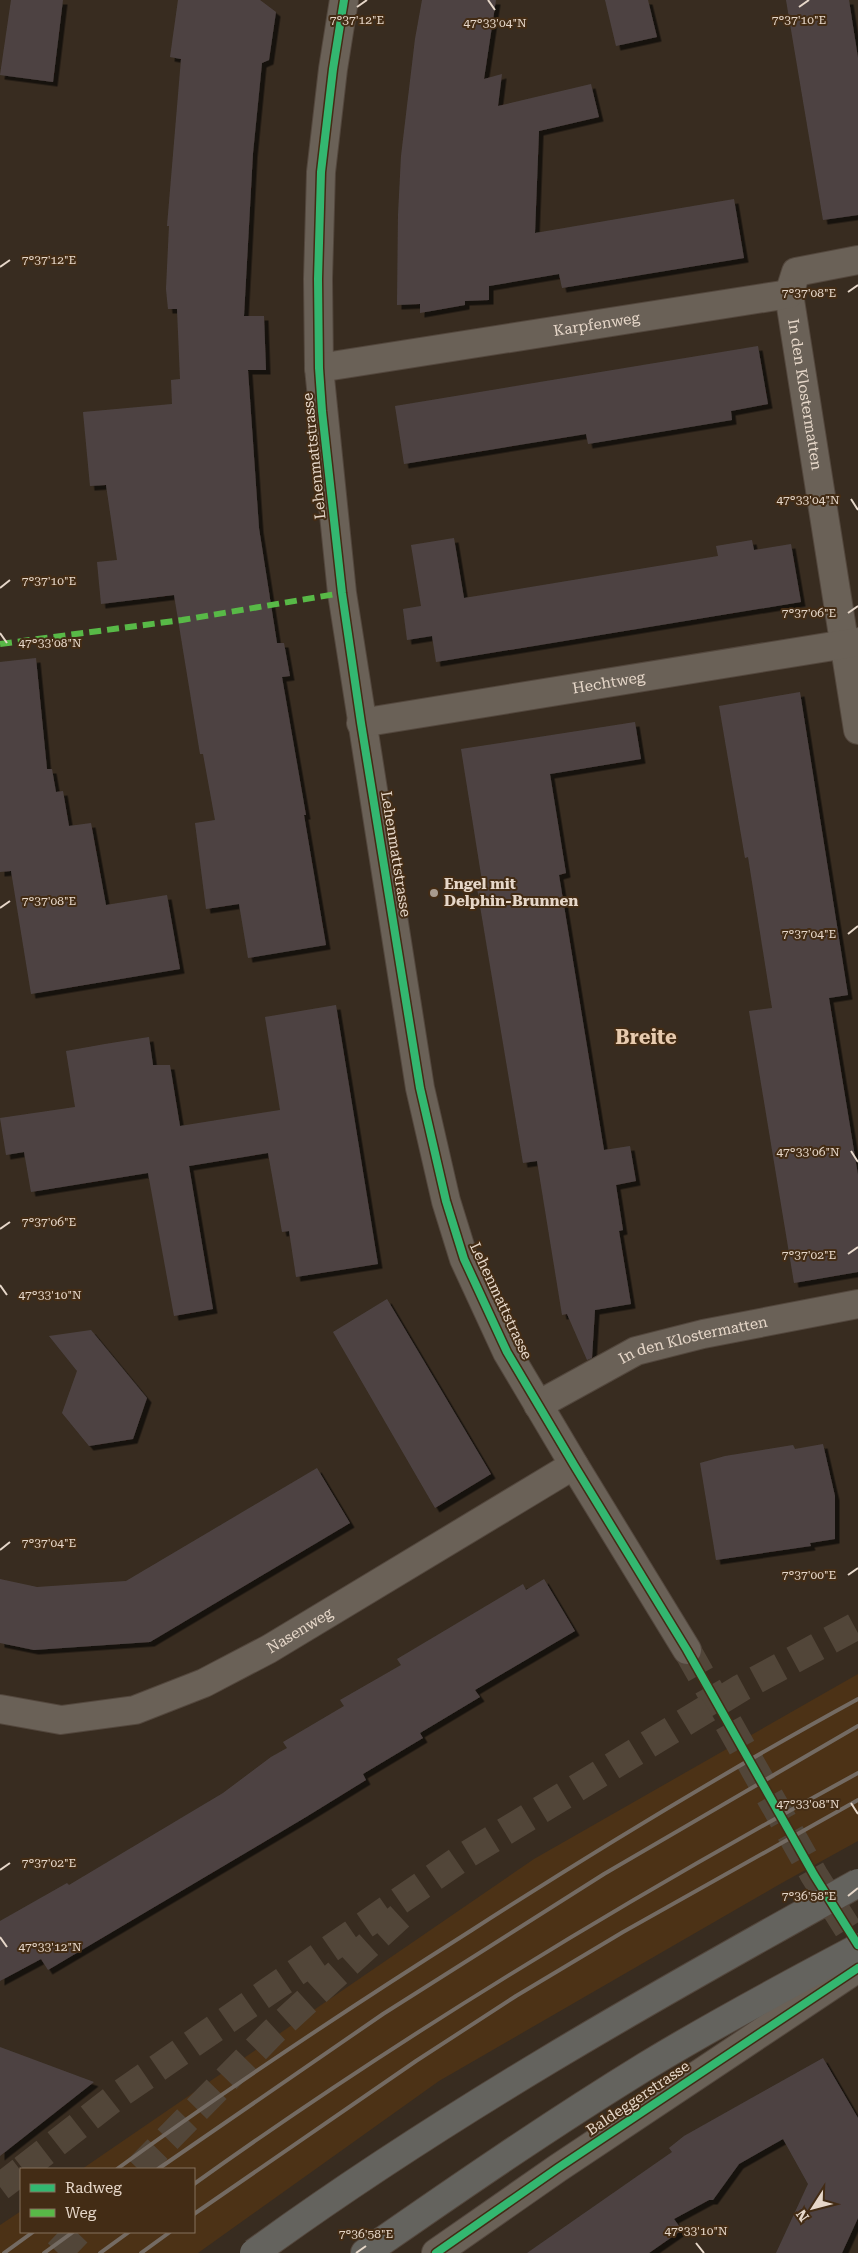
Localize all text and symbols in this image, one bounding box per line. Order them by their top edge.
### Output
text: 7°37'12"E [330,13,384,27]
text: 7°37'10"E [772,13,826,27]
text: 47°33'04"N [463,16,527,30]
text: 7°37'12"E [22,253,76,267]
text: 7°37'08"E [782,286,836,300]
street label: Karpfenweg [552,309,641,340]
street label: In den Klostermatten [784,317,826,472]
street label: Lehenmattstrasse [298,392,330,520]
text: 47°33'04"N [776,493,840,507]
text: 7°37'10"E [22,574,76,588]
text: 7°37'06"E [782,606,836,620]
text: 47°33'08"N [18,636,82,650]
street label: Hechtweg [571,668,647,697]
street label: Lehenmattstrasse [377,790,415,918]
place label: Engel mit Delphin-Brunnen [444,875,578,910]
marker: Engel mit Delphin-Brunnen [428,887,440,899]
text: 7°37'08"E [22,894,76,908]
text: 7°37'04"E [782,927,836,941]
district label: Breite [615,1025,677,1049]
text: 47°33'06"N [776,1145,840,1159]
text: 7°37'06"E [22,1215,76,1229]
street label: Lehenmattstrasse [466,1240,536,1362]
text: 7°37'02"E [782,1248,836,1262]
text: 47°33'10"N [18,1288,82,1302]
street label: In den Klostermatten [616,1313,769,1368]
text: 7°37'04"E [22,1536,76,1550]
text: 7°37'00"E [782,1568,836,1582]
street label: Nasenweg [264,1604,336,1657]
text: 47°33'08"N [776,1797,840,1811]
text: 7°37'02"E [22,1856,76,1870]
text: 7°36'58"E [782,1889,836,1903]
text: 47°33'12"N [18,1940,82,1954]
street label: Baldeggerstrasse [583,2057,693,2139]
legend [20,2168,195,2233]
text: Radweg [65,2179,122,2197]
north arrow [788,2183,838,2233]
text: Weg [65,2204,97,2222]
text: N [793,2206,812,2225]
text: 47°33'10"N [664,2224,728,2238]
text: 7°36'58"E [339,2227,393,2241]

